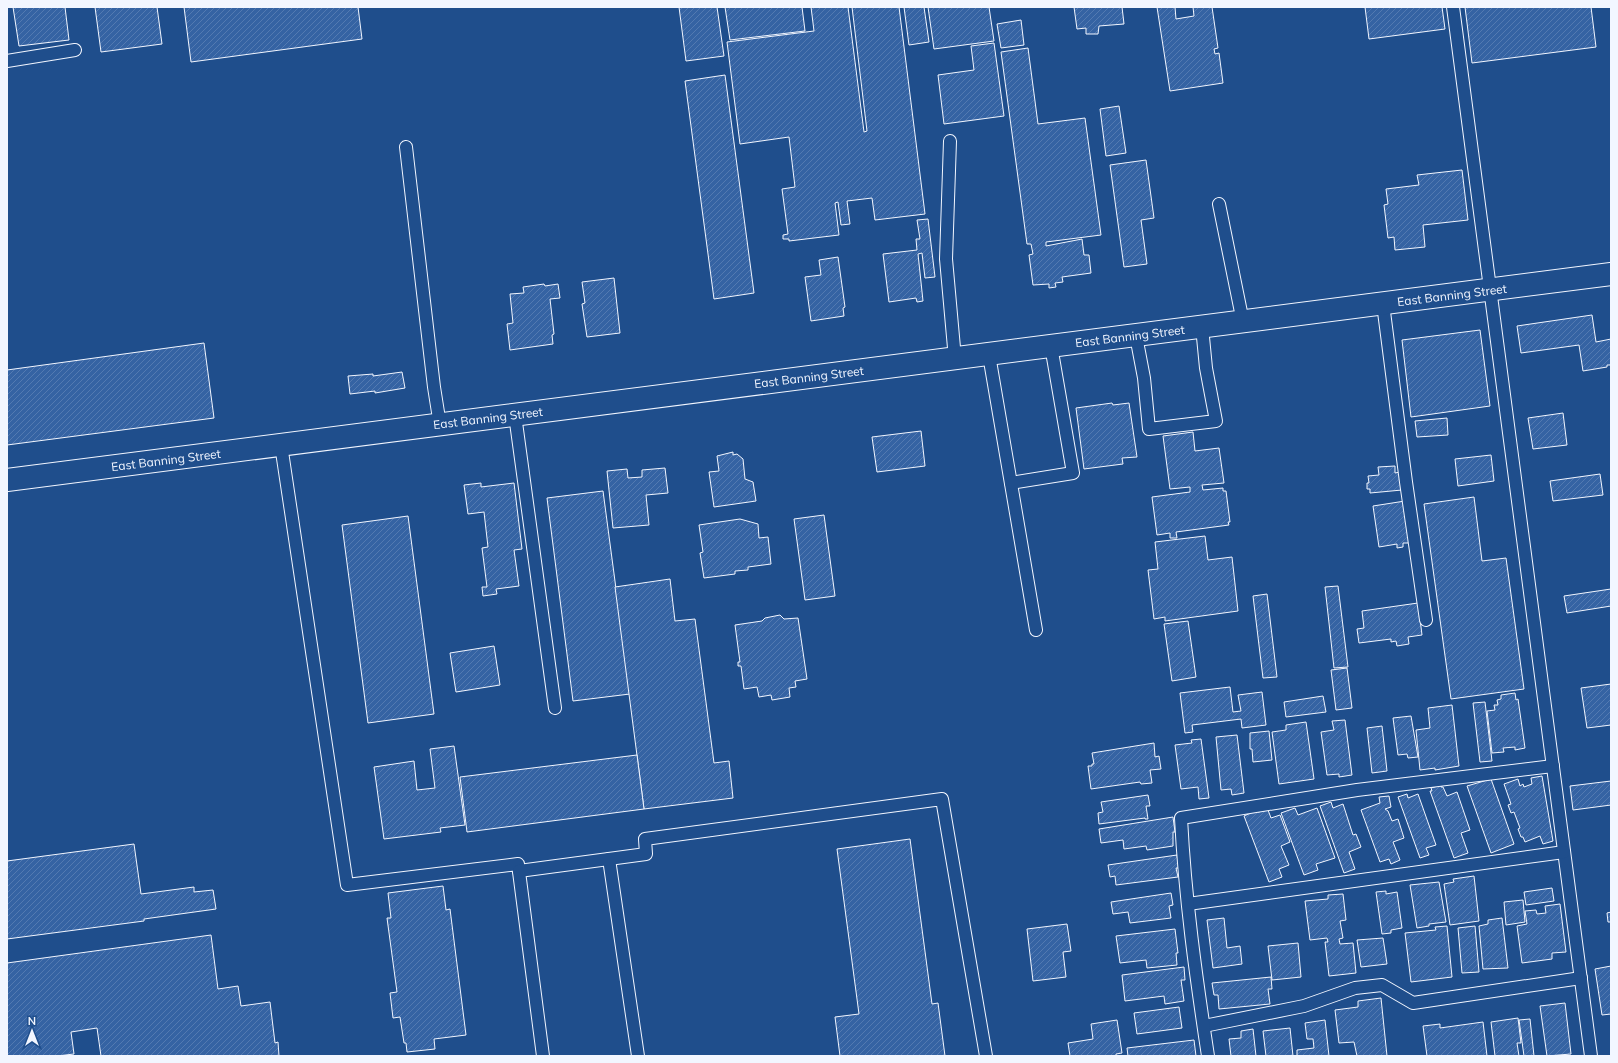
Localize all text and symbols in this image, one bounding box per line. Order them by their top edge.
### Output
street label: East Banning Street [1396,281,1508,309]
street label: East Banning Street [1074,322,1186,350]
street label: East Banning Street [753,363,865,391]
street label: East Banning Street [432,404,544,432]
street label: East Banning Street [110,446,222,474]
north arrow [12,1011,52,1051]
text: N [28,1014,36,1028]

